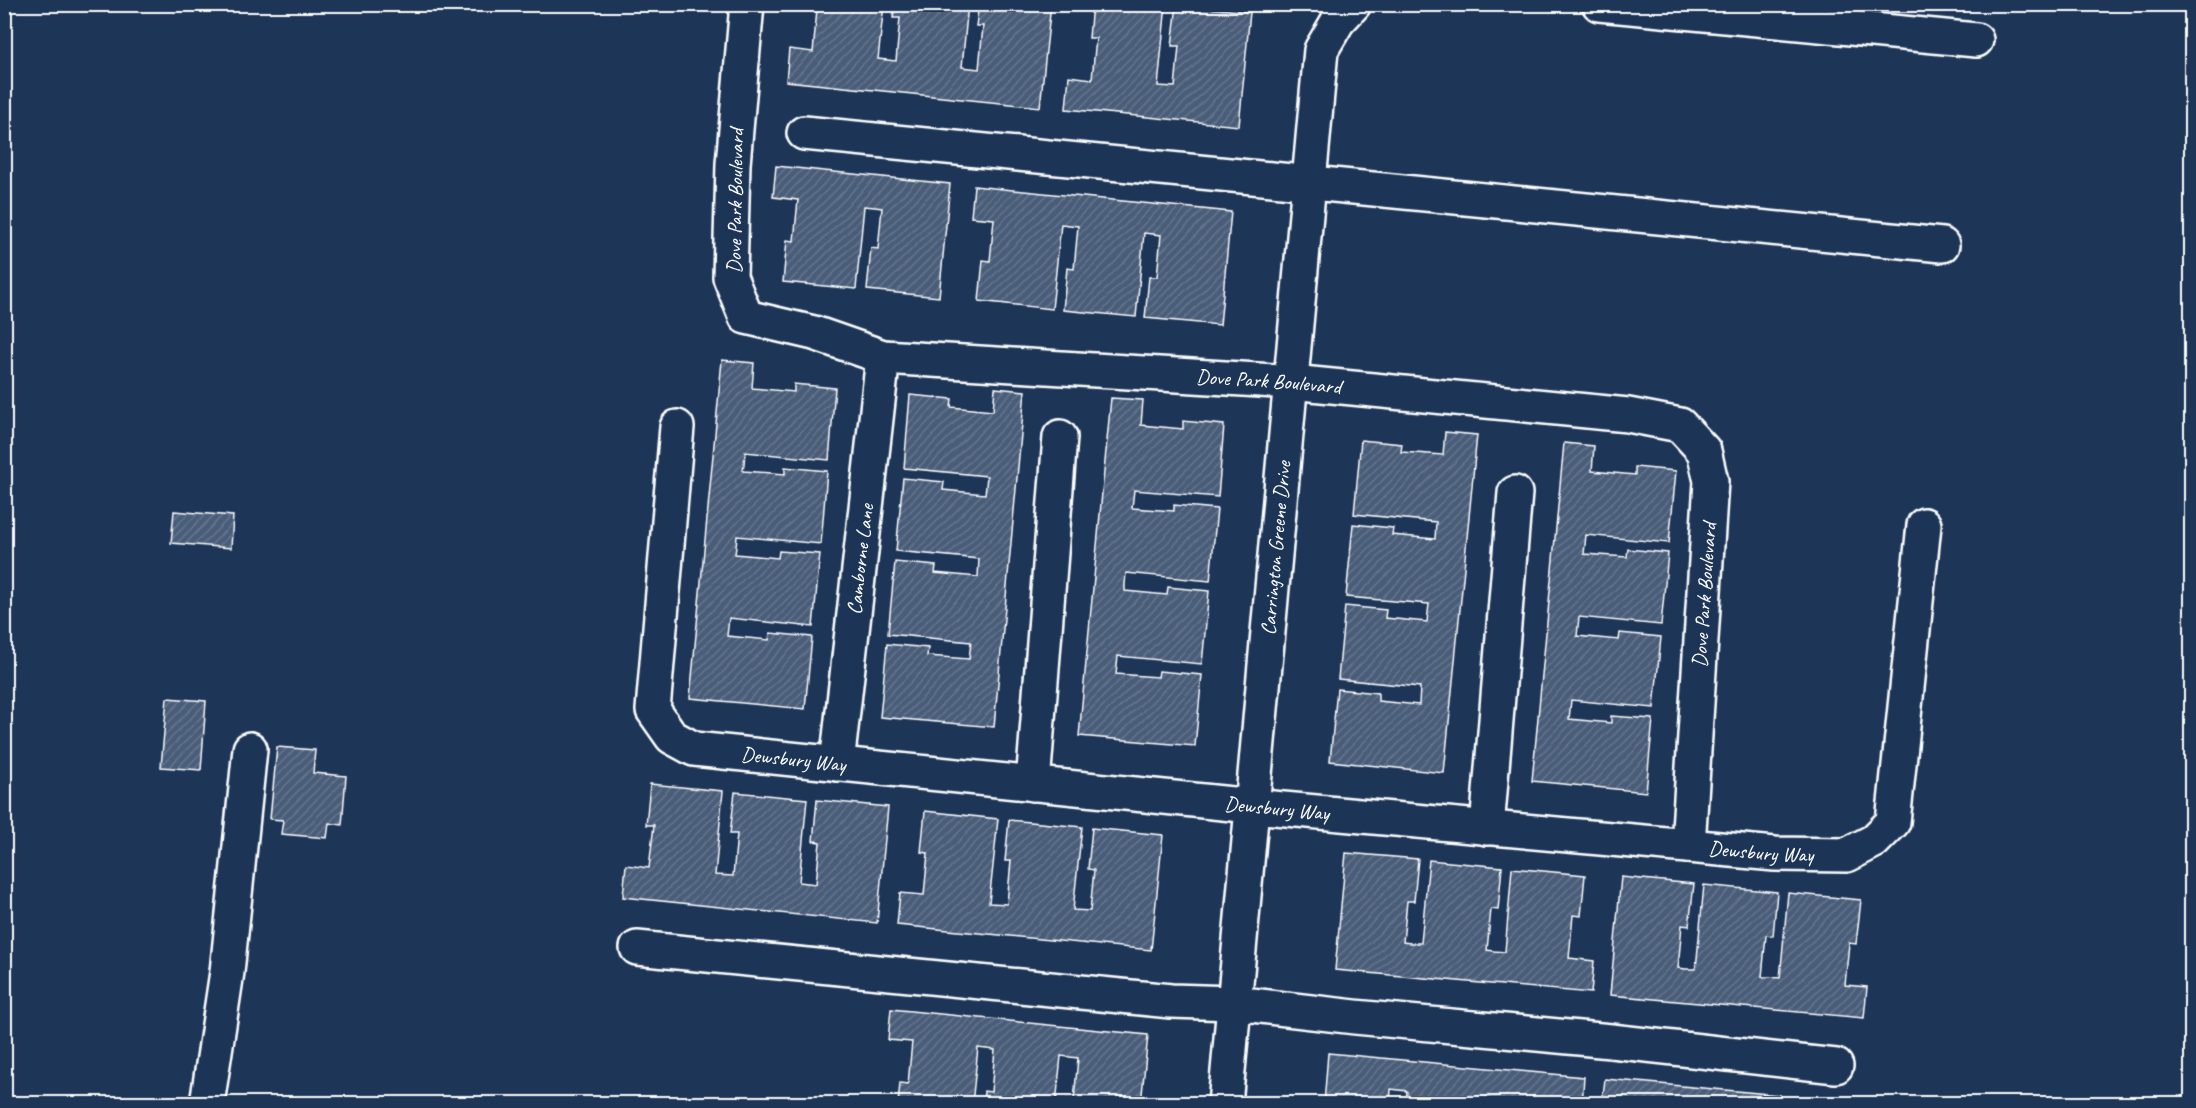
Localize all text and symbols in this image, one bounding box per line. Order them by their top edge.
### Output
street label: Dove Park Boulevard [721,125,749,274]
street label: Dove Park Boulevard [1196,363,1346,400]
street label: Carrington Greene Drive [1255,459,1297,636]
street label: Camborne Lane [841,502,879,616]
street label: Dove Park Boulevard [1686,518,1722,668]
street label: Dewsbury Way [740,741,849,778]
street label: Dewsbury Way [1223,790,1332,826]
street label: Dewsbury Way [1707,835,1815,868]

